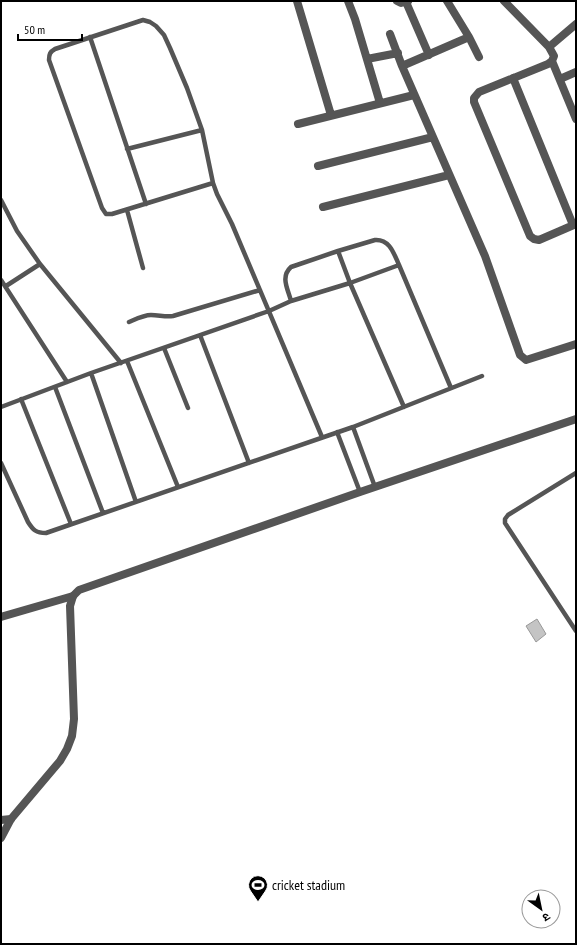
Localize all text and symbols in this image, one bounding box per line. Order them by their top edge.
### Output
scale bar [18,16,82,42]
text: 50 m [24,22,45,37]
sports icon: cricket stadium [247,874,269,902]
place label: cricket stadium [272,876,345,894]
north arrow [521,889,561,929]
text: उ [539,910,553,925]

